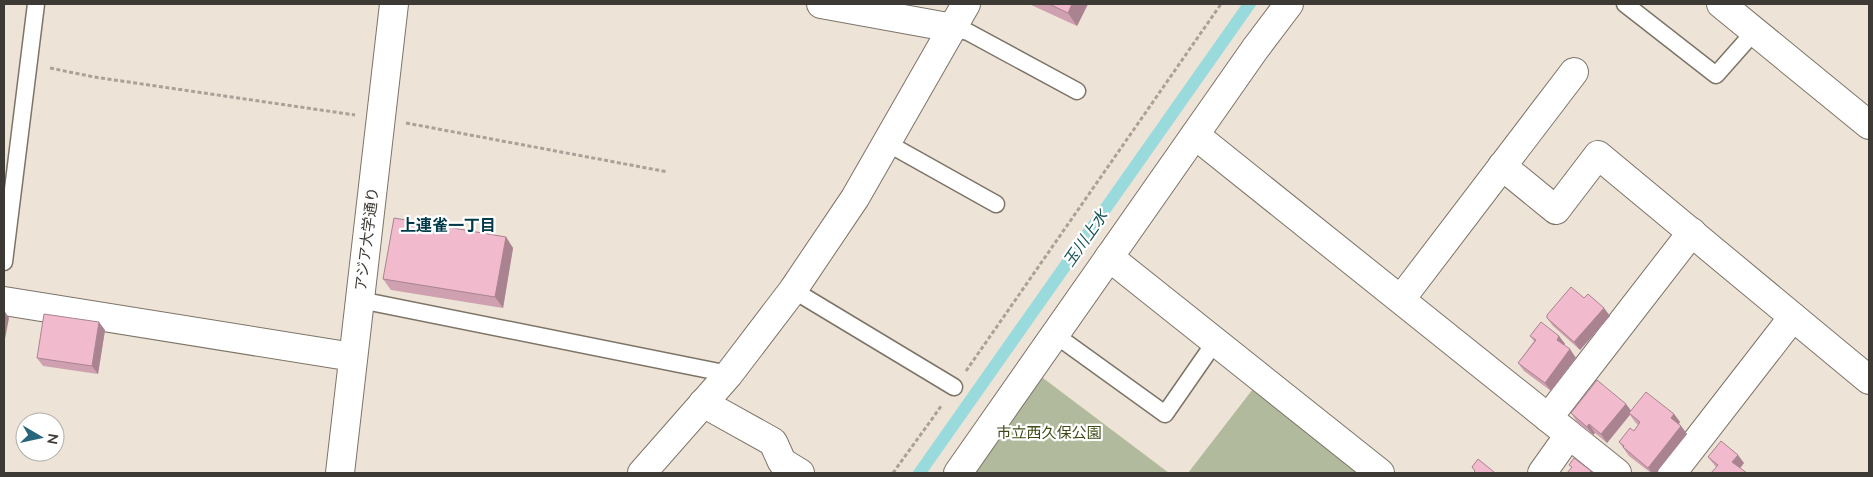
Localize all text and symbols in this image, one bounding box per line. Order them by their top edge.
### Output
street label: アジア大学通り [351,186,382,292]
water label: 玉川上水 [1058,204,1113,270]
district label: 上連雀一丁目 [400,215,496,235]
north arrow [15,412,65,462]
park label: 市立西久保公園 [996,423,1102,442]
text: N [43,432,63,446]

